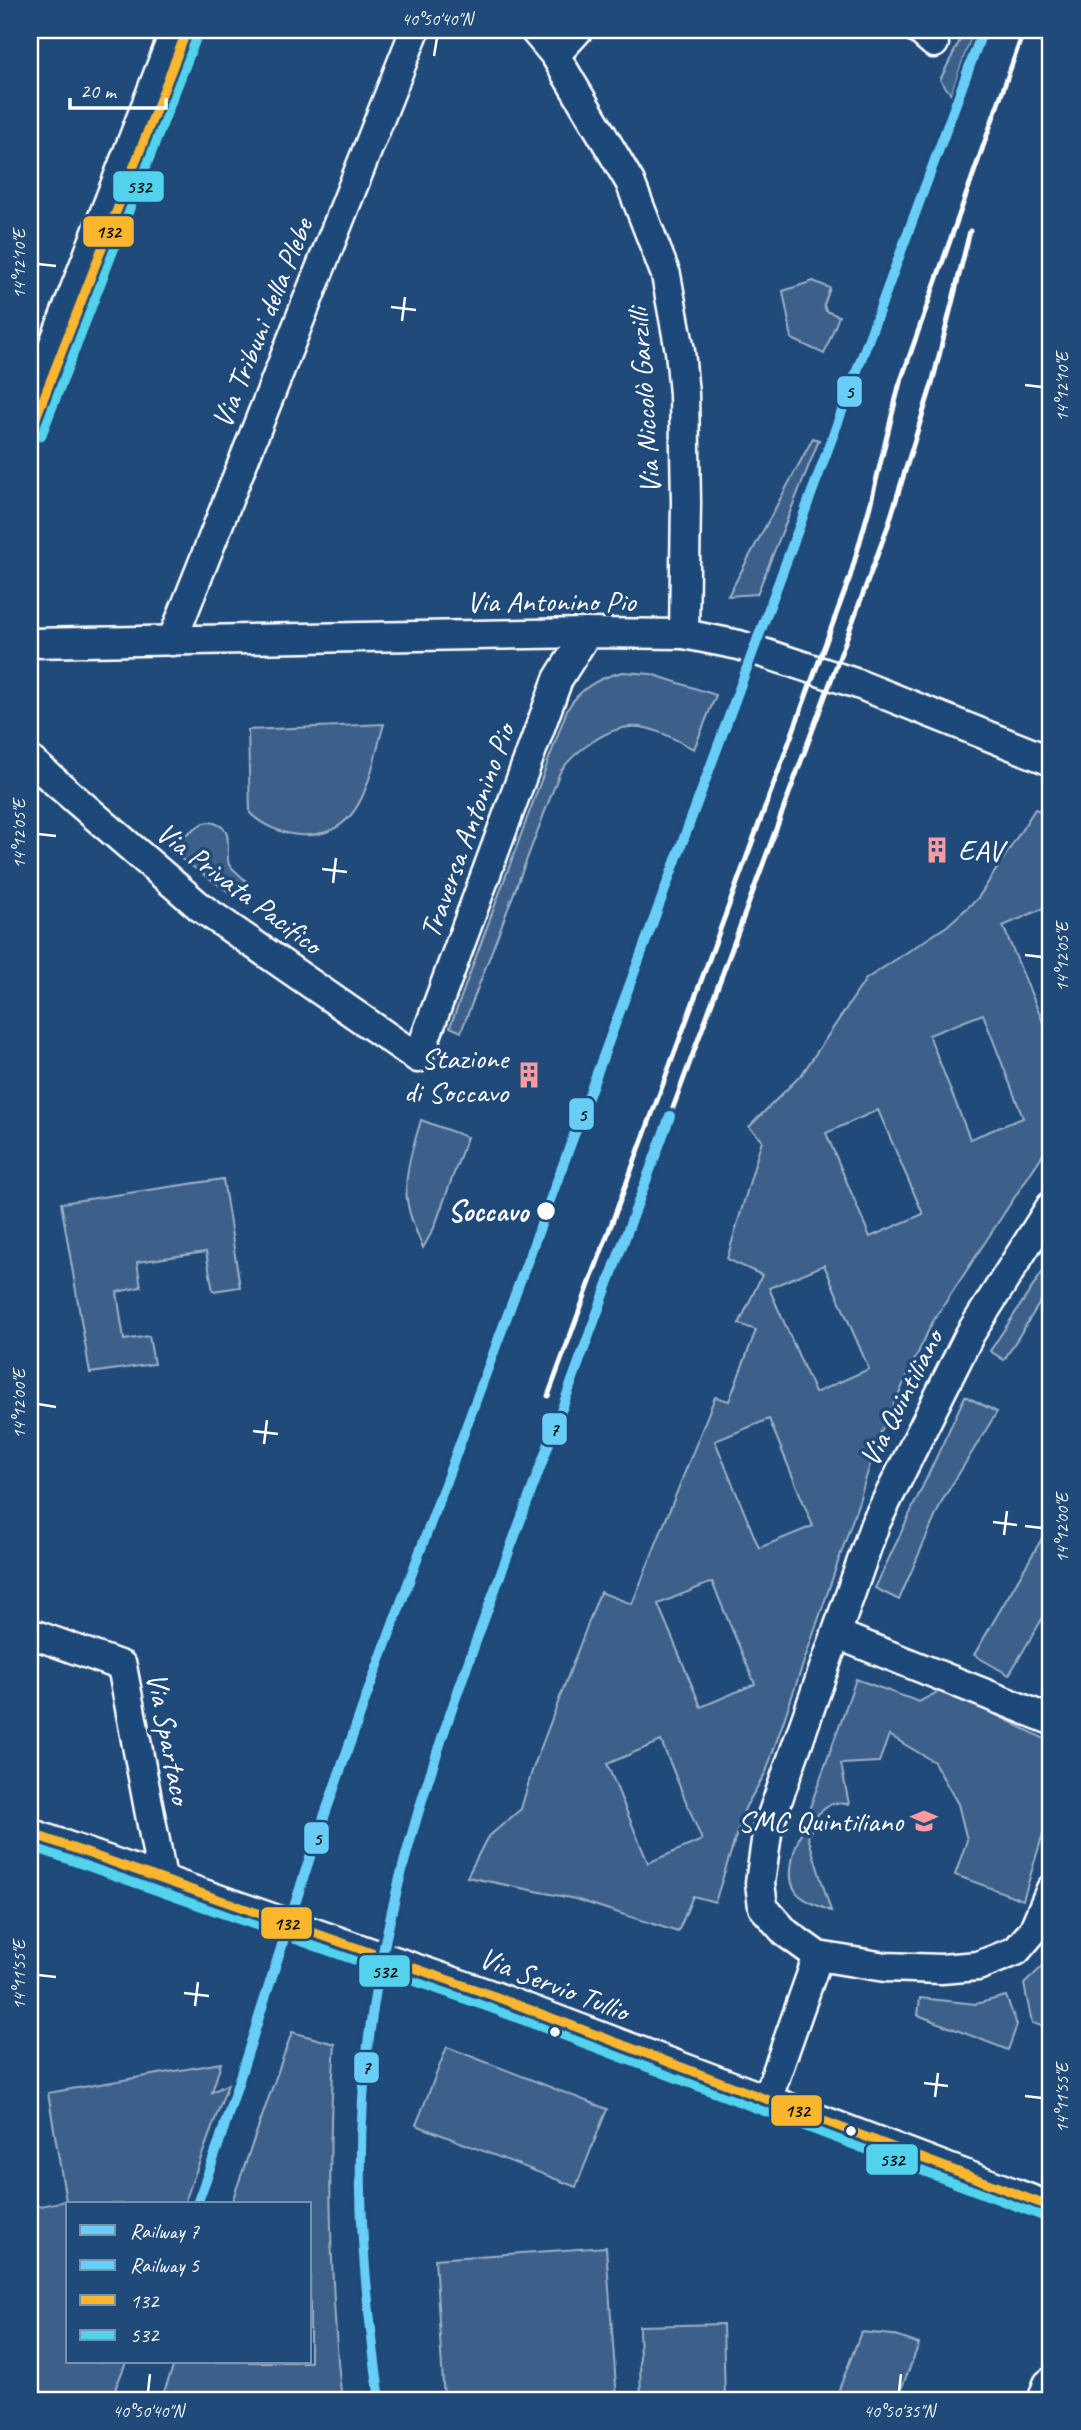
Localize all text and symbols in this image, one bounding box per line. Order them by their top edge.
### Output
text: 40°50'40"N [402,8,476,30]
scale bar [70,66,166,110]
text: 20 m [80,78,118,104]
line badge: 532 [112,170,165,203]
text: 532 [126,175,154,199]
street label: Via Tribuni della Plebe [203,211,322,433]
line badge: 132 [82,215,135,248]
text: 132 [95,220,123,244]
text: 14°12'10"E [8,227,30,299]
street label: Via Niccolò Garzilli [618,303,669,495]
text: 14°12'10"E [1051,350,1073,422]
line badge: 5 [836,375,863,408]
text: 5 [845,380,855,404]
street label: Via Antonino Pio [467,582,637,620]
street label: Traversa Antonino Pio [411,715,525,943]
text: 14°12'05"E [8,797,30,869]
street label: Via Privata Pacifico [149,813,332,965]
place label: EAV [958,831,1008,869]
building icon: EAV [922,835,952,865]
text: 14°12'05"E [1051,920,1073,992]
place label: Stazione di Soccavo [404,1039,510,1111]
building icon: Stazione di Soccavo [514,1060,544,1090]
line badge: 5 [568,1097,595,1131]
text: 5 [578,1103,588,1127]
place label: Soccavo [448,1192,530,1230]
marker: Soccavo [535,1200,557,1222]
street label: Via Quintiliano [850,1320,953,1473]
text: 14°12'00"E [8,1367,30,1439]
line badge: 7 [541,1412,568,1446]
text: 7 [550,1418,561,1442]
text: 14°12'00"E [1051,1491,1073,1563]
street label: Via Spartaco [138,1669,201,1810]
place label: SMC Quintiliano [738,1802,904,1840]
school or university icon: SMC Quintiliano [909,1806,939,1836]
line badge: 5 [303,1821,330,1855]
text: 5 [313,1827,323,1851]
line badge: 132 [260,1906,313,1940]
text: 132 [273,1912,301,1936]
text: 14°11'55"E [8,1938,30,2010]
street label: Via Servio Tullio [474,1938,637,2031]
line badge: 532 [358,1954,411,1988]
text: 532 [371,1960,399,1984]
unlabelled marker [548,2025,562,2039]
line badge: 7 [353,2051,380,2084]
text: 7 [362,2056,373,2080]
text: 14°11'55"E [1051,2061,1073,2133]
line badge: 132 [770,2094,823,2127]
text: 132 [784,2099,812,2123]
unlabelled marker [844,2124,858,2138]
line badge: 532 [865,2143,919,2176]
text: 532 [879,2148,907,2172]
legend [66,2202,312,2364]
text: Railway 7 [130,2218,200,2244]
text: Railway 5 [130,2252,200,2278]
text: 132 [130,2288,160,2314]
text: 532 [130,2322,160,2348]
text: 40°50'40"N [113,2400,187,2422]
text: 40°50'35"N [864,2400,938,2422]

